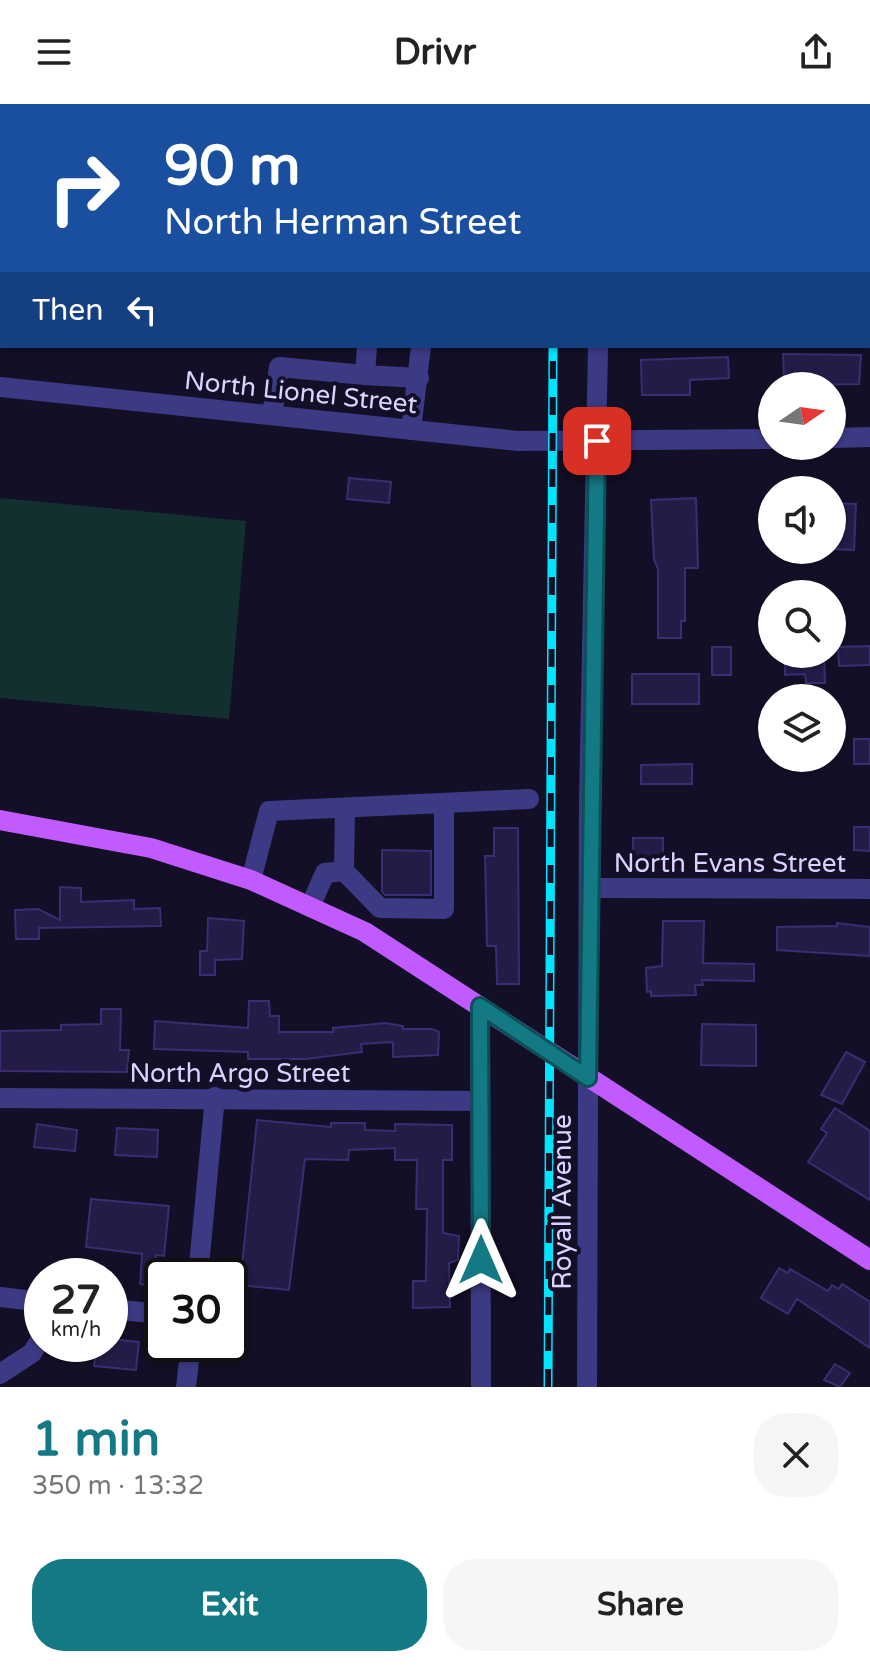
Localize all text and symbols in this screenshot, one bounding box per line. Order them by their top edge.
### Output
icon: menu [32,30,76,74]
icon: share [794,30,838,74]
text: Drivr [394,31,476,74]
text: 90 m [164,133,300,200]
icon: right [32,136,136,240]
text: North Herman Street [164,201,521,244]
icon: left [120,288,164,332]
text: Then [32,292,104,329]
street label: North Lionel Street [183,365,419,420]
north arrow [758,372,846,460]
map controls [758,372,846,772]
pin [563,407,631,475]
icon: arrive [575,419,619,463]
button: sound [758,476,846,564]
button: search [758,580,846,668]
button: layers [758,684,846,772]
street label: North Evans Street [614,848,846,879]
street label: North Argo Street [130,1058,351,1089]
street label: Royall Avenue [547,1114,578,1290]
position arrow [439,1218,523,1302]
speed limit sign: 30 [144,1258,248,1362]
text: 27 [51,1276,101,1324]
text: km/h [51,1318,101,1342]
text: 1 min [32,1411,160,1469]
button: close [754,1413,838,1497]
text: 350 m · 13:32 [32,1470,204,1501]
button: Exit [32,1559,427,1651]
button: Share [443,1559,838,1651]

